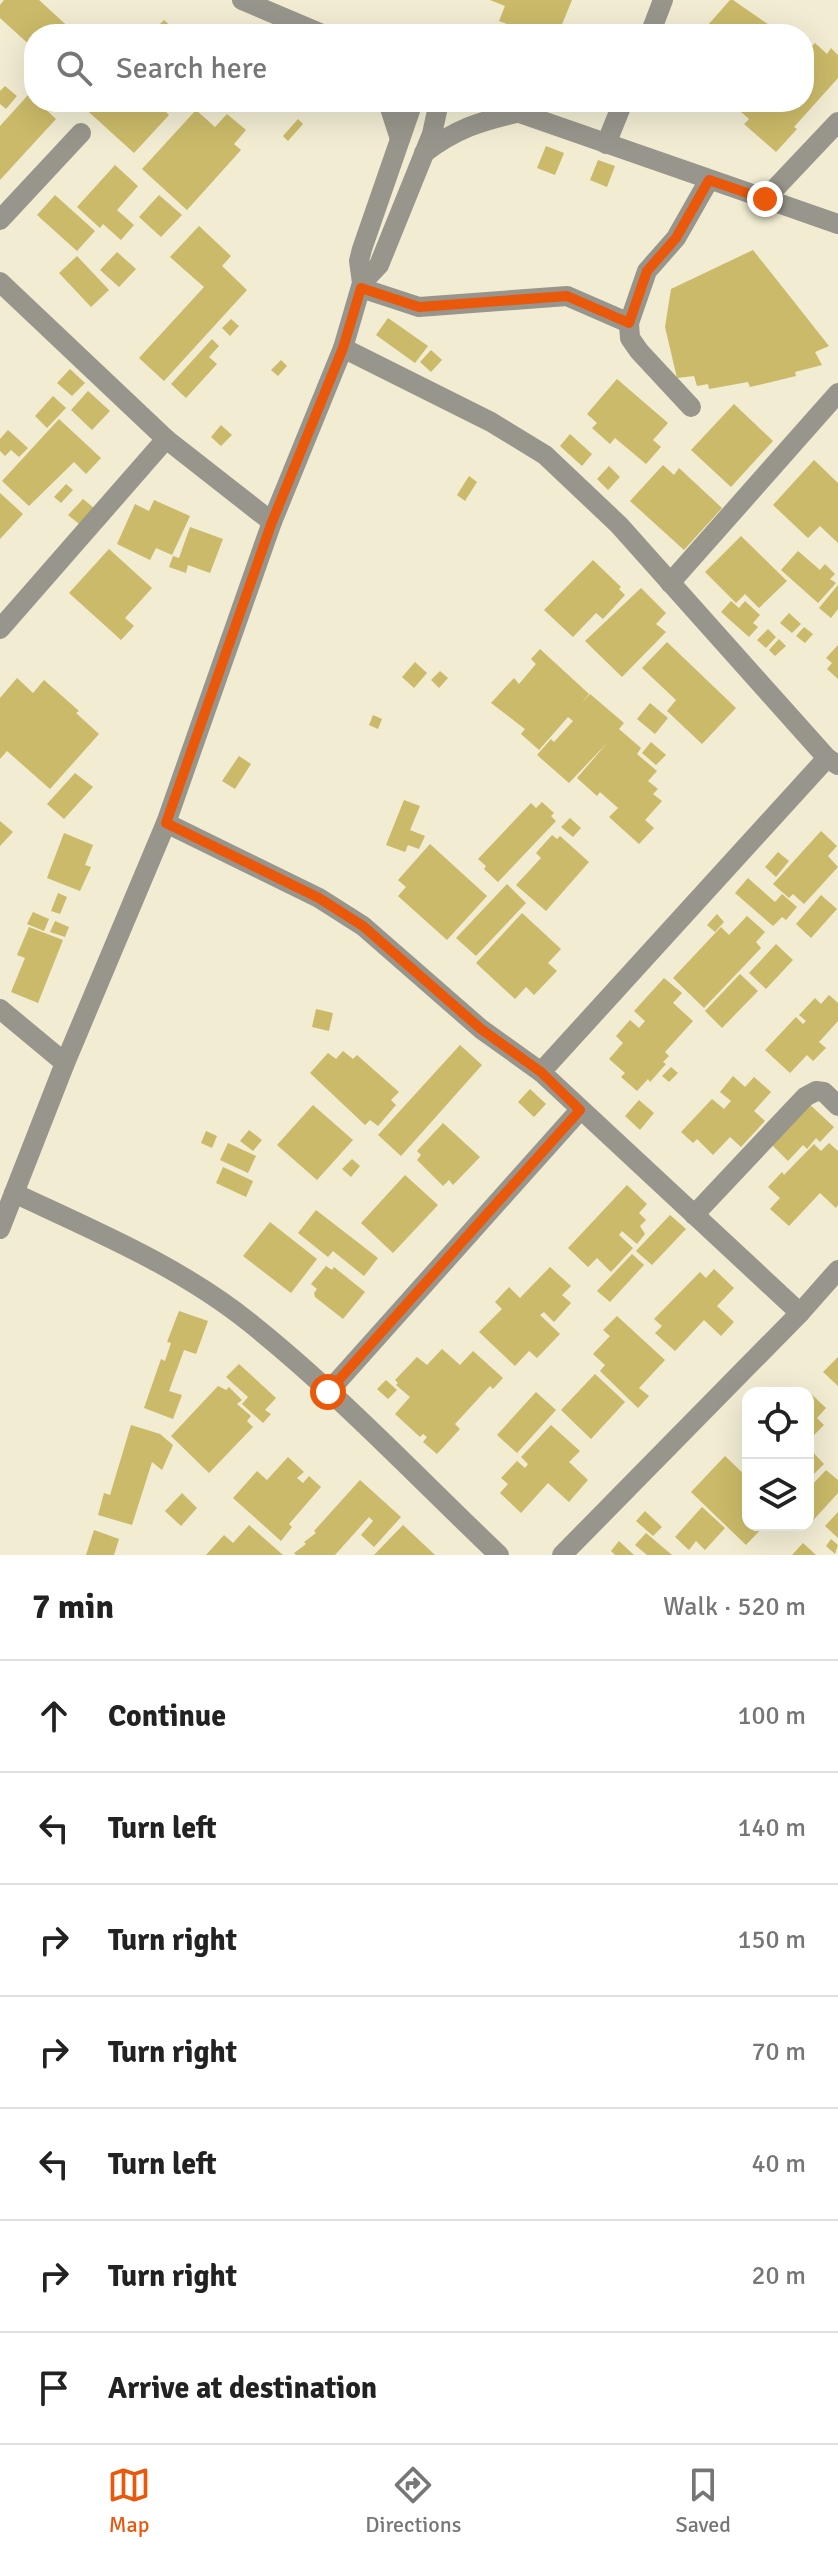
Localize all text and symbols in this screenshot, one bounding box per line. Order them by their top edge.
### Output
search box [24,24,814,112]
icon: search [52,46,96,90]
text: Search here [116,50,267,87]
route end [747,181,783,217]
route start [310,1374,346,1410]
map controls [742,1387,814,1531]
button: locate [742,1387,814,1459]
button: layers [742,1459,814,1531]
text: 7 min [32,1586,114,1628]
text: Walk · 520 m [663,1591,806,1623]
icon: ahead [32,1694,76,1738]
text: Continue [108,1698,226,1735]
text: 100 m [737,1700,806,1732]
icon: left [32,1806,76,1850]
text: Turn left [108,1810,217,1847]
text: 140 m [737,1812,806,1844]
icon: right [32,1918,76,1962]
text: Turn right [108,1922,237,1959]
text: 150 m [737,1924,806,1956]
icon: right [32,2030,76,2074]
text: Turn right [108,2034,237,2071]
text: 70 m [751,2036,806,2068]
icon: left [32,2142,76,2186]
text: Turn left [108,2146,217,2183]
text: 40 m [751,2148,806,2180]
icon: right [32,2254,76,2298]
text: Turn right [108,2258,237,2295]
text: 20 m [751,2260,806,2292]
icon: arrive [32,2366,76,2410]
text: Arrive at destination [108,2370,377,2407]
tab: Map [107,2463,151,2538]
tab: Directions [365,2463,461,2538]
tab: Saved [676,2463,731,2538]

